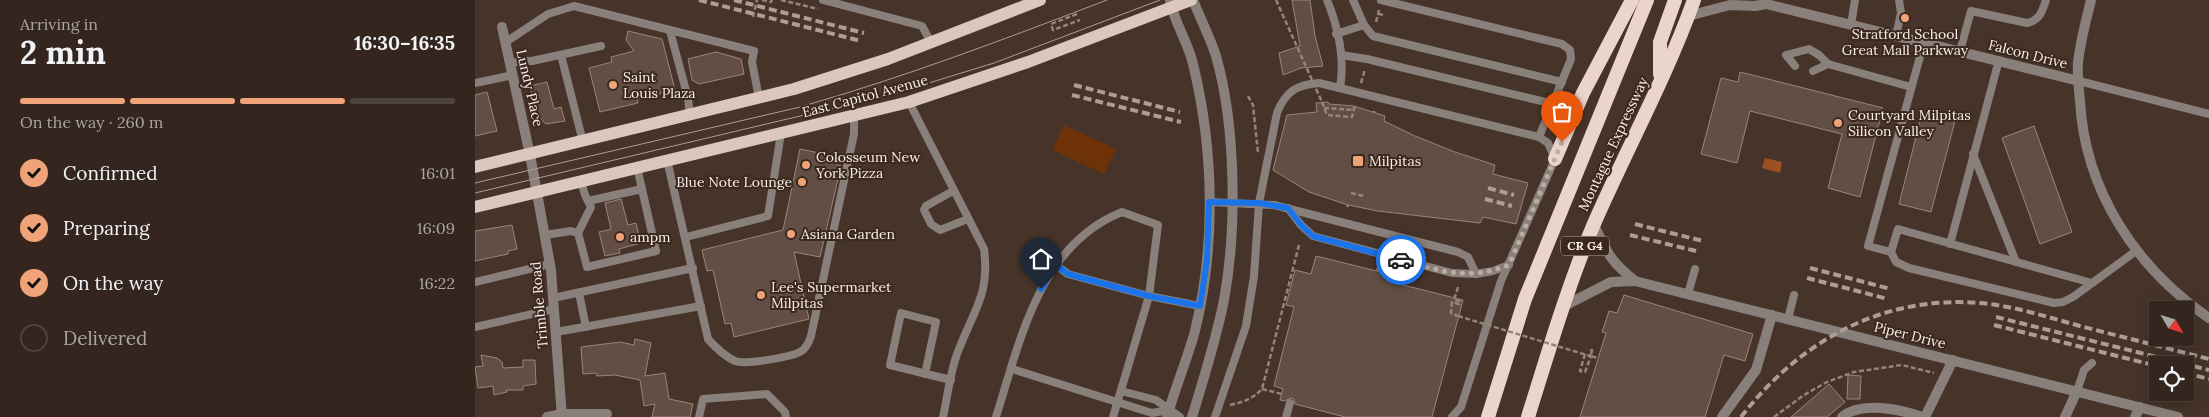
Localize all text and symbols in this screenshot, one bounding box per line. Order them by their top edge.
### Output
marker: Stratford School Great Mall Parkway [1899,12,1911,24]
text: Arriving in [20,14,98,34]
place label: Stratford School Great Mall Parkway [1842,25,1969,59]
text: 16:30–16:35 [354,31,455,55]
text: 2 min [20,32,106,73]
street label: Falcon Drive [1987,35,2070,73]
street label: Lundy Place [512,48,548,129]
place label: Saint Louis Plaza [623,68,696,102]
street label: East Capitol Avenue [800,70,930,121]
street label: Montague Expressway [1574,74,1652,214]
marker: Saint Louis Plaza [607,79,619,91]
pin [1541,91,1583,142]
icon: bag [1548,98,1576,126]
place label: Courtyard Milpitas Silicon Valley [1848,106,1971,140]
text: On the way · 260 m [20,112,163,132]
marker: Courtyard Milpitas Silicon Valley [1832,117,1844,129]
place label: Colosseum New York Pizza [815,148,921,182]
place label: Milpitas [1369,152,1421,170]
marker: Milpitas [1351,154,1365,168]
icon: check [20,159,48,187]
marker: Colosseum New York Pizza [800,159,812,171]
text: Confirmed [63,161,158,185]
text: 16:01 [420,163,455,183]
place label: Blue Note Lounge [676,173,792,191]
marker: Blue Note Lounge [796,176,808,188]
icon: check [20,214,48,242]
text: Preparing [63,216,150,240]
text: 16:09 [417,218,455,238]
place label: Asiana Garden [800,225,896,243]
place label: ampm [630,228,671,246]
marker: Asiana Garden [785,228,797,240]
marker: ampm [614,231,626,243]
courier [1376,235,1426,285]
road number: CR G4 [1561,237,1609,256]
pin [1020,238,1062,289]
icon: home [1027,245,1055,273]
icon: car [1387,246,1415,274]
street label: Trimble Road [526,261,552,349]
icon: check [20,269,48,297]
text: On the way [63,271,163,295]
text: 16:22 [419,273,455,293]
place label: Lee's Supermarket Milpitas [771,278,892,312]
marker: Lee's Supermarket Milpitas [755,289,767,301]
north arrow [2149,301,2194,346]
map controls [2149,301,2194,401]
street label: Piper Drive [1872,317,1948,353]
text: Delivered [63,326,147,350]
button: locate [2149,356,2194,401]

